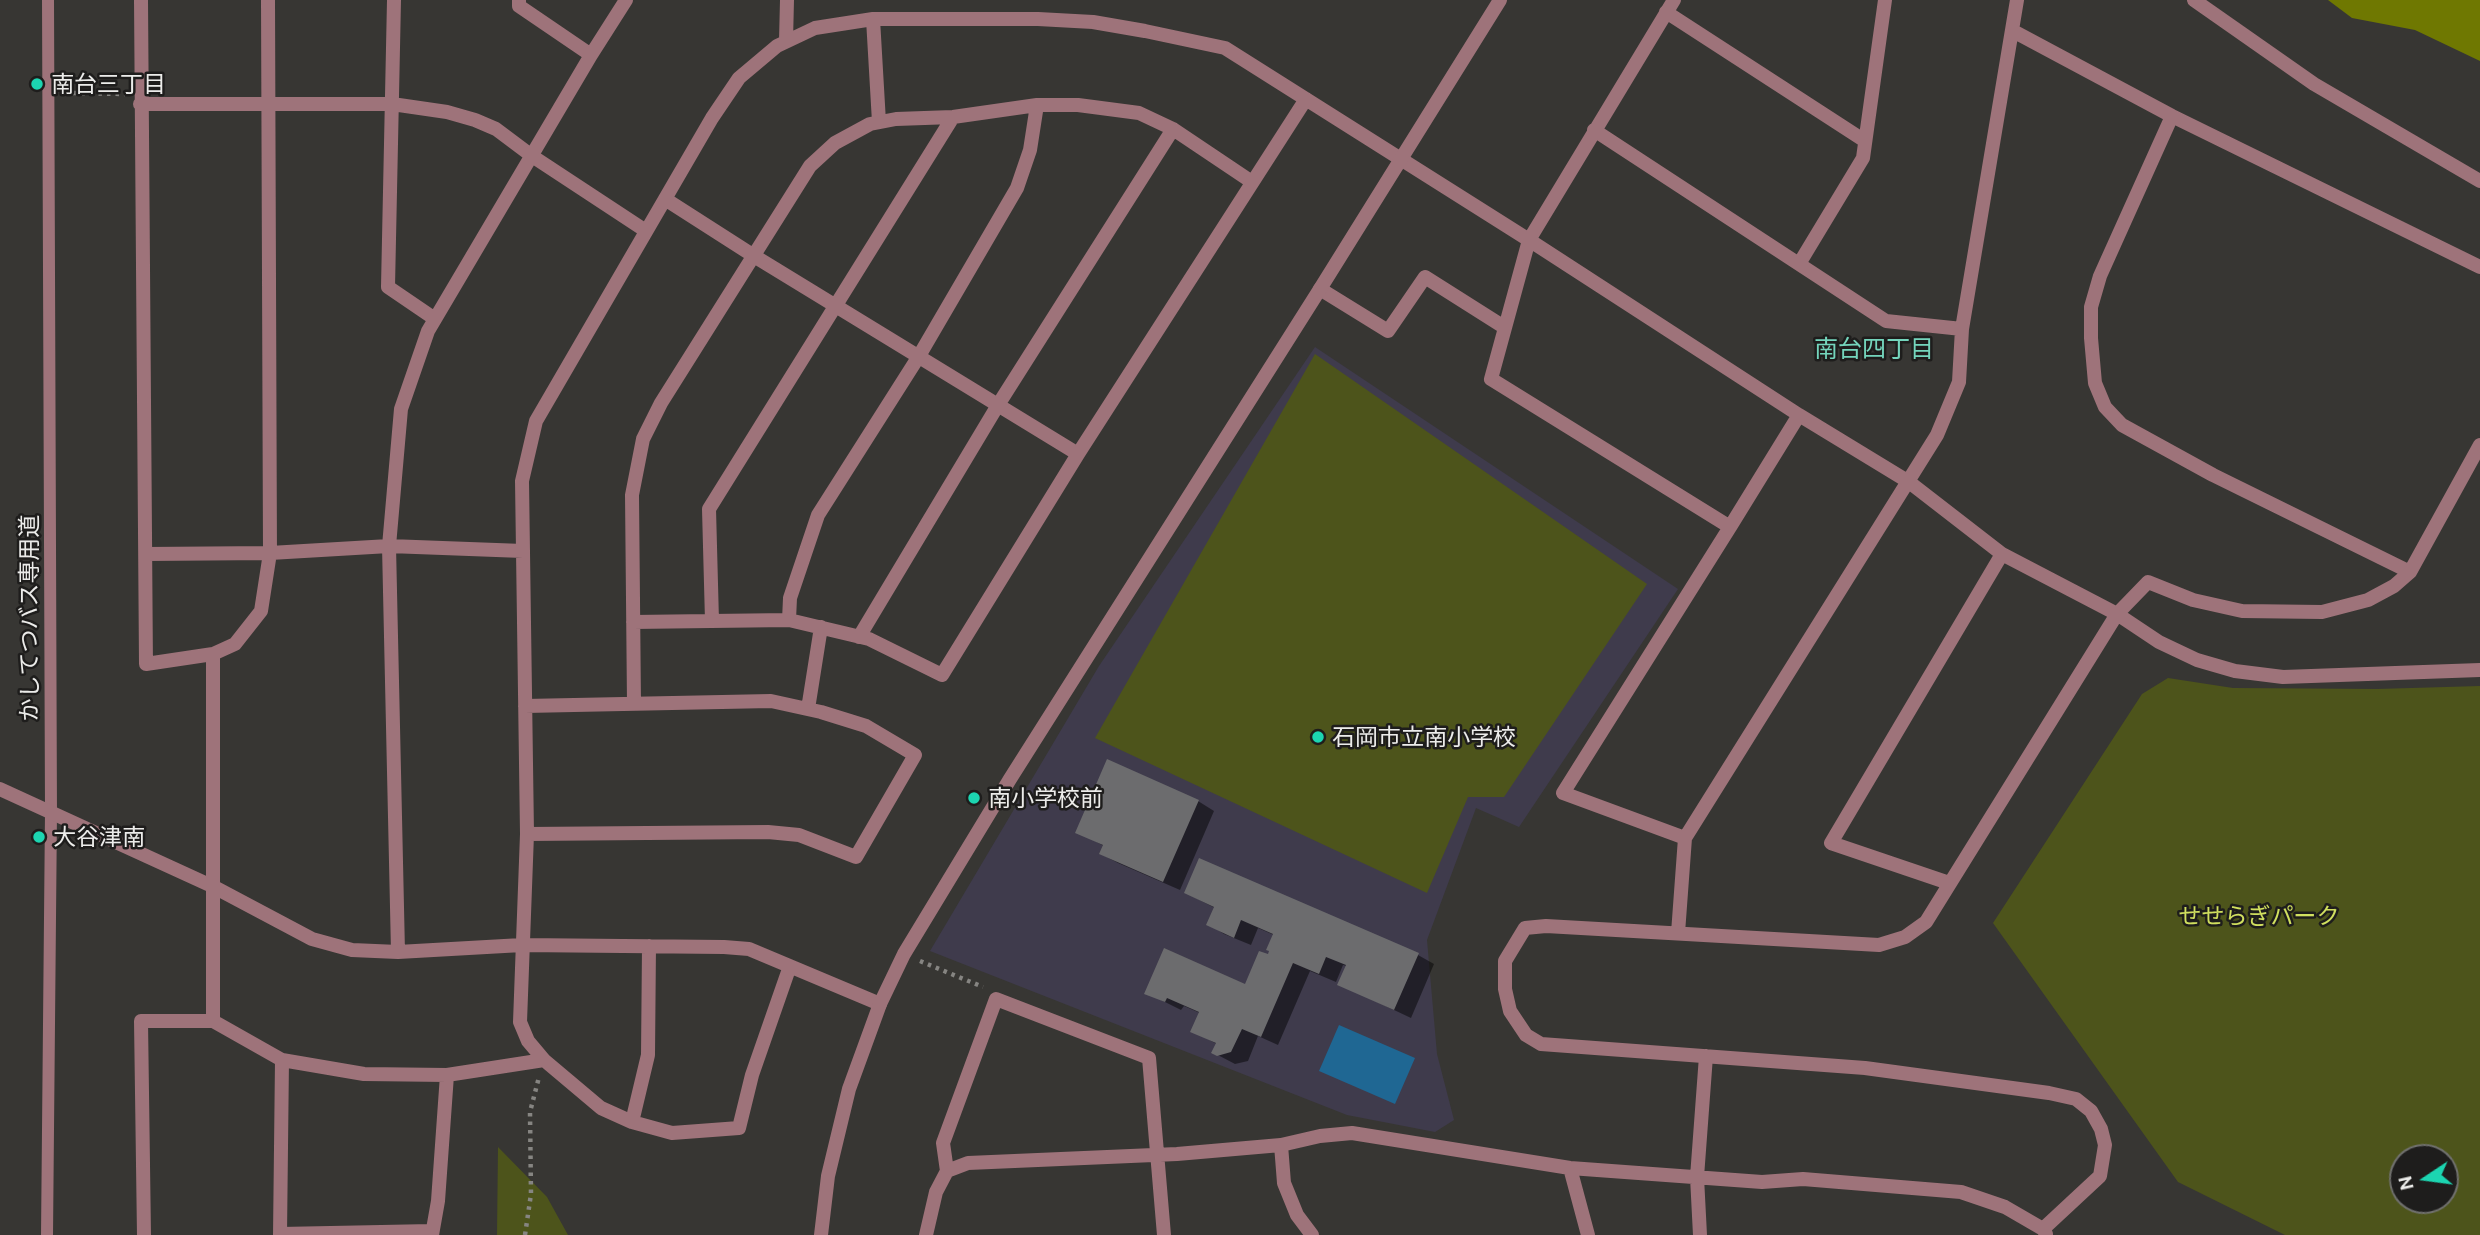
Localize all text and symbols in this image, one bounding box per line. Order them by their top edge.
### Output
place label: 南台三丁目 [51,70,166,98]
marker: 南台三丁目 [29,76,45,92]
district label: 南台四丁目 [1814,335,1934,363]
street label: かしてつバス専用道 [15,515,43,721]
place label: 石岡市立南小学校 [1332,723,1516,751]
marker: 石岡市立南小学校 [1310,729,1326,745]
place label: 南小学校前 [988,784,1103,812]
marker: 南小学校前 [966,790,982,806]
place label: 大谷津南 [53,823,145,851]
marker: 大谷津南 [31,829,47,845]
park label: せせらぎパーク [2179,902,2339,930]
north arrow [2389,1144,2459,1214]
text: N [2393,1174,2418,1193]

